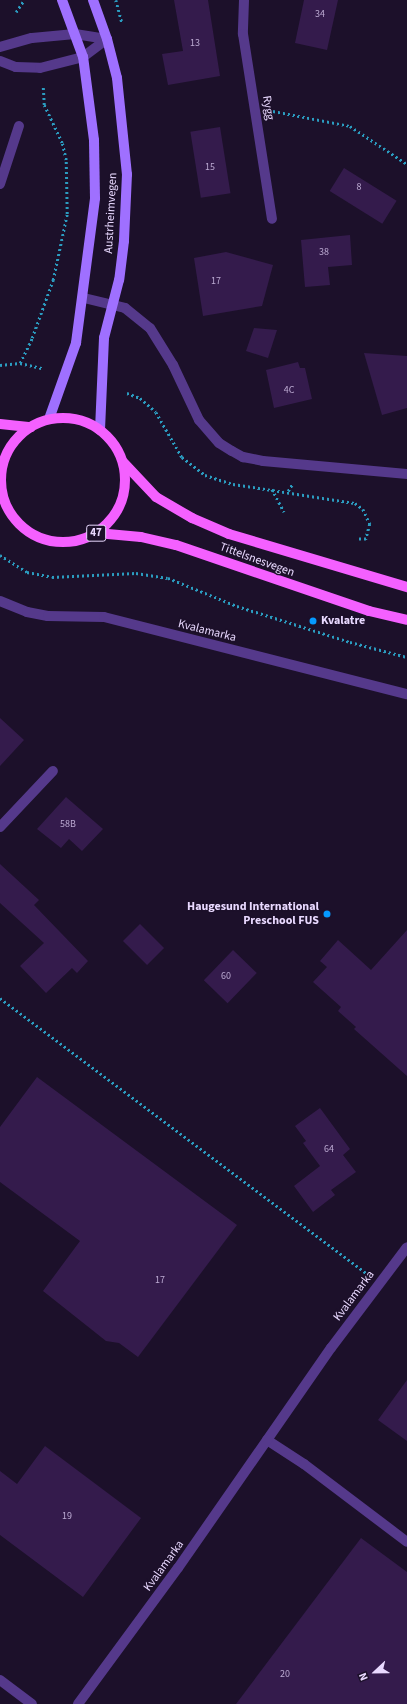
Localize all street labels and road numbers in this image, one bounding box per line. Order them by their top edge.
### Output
street label: Rygg [259,95,277,121]
street label: Austrheimvegen [102,172,120,254]
road number: 47 [86,524,106,542]
street label: Tittelsnesvegen [218,540,296,580]
street label: Kvalamarka [177,617,237,645]
street label: Kvalamarka [330,1268,378,1324]
street label: Kvalamarka [141,1538,187,1594]

